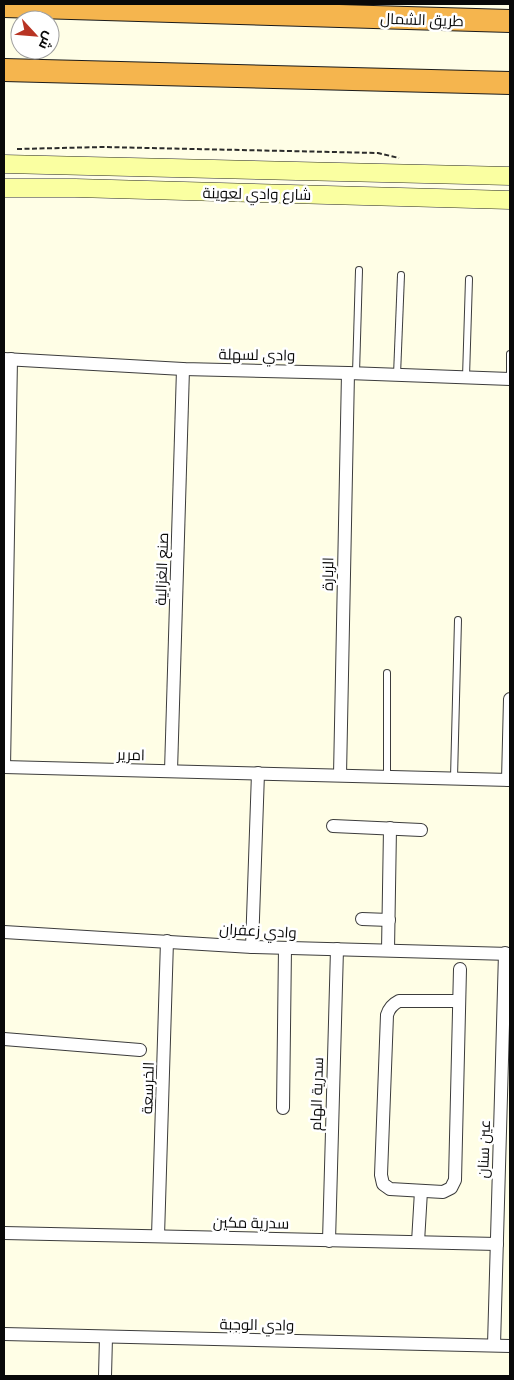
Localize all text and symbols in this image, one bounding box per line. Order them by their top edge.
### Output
street label: طريق الشمال [380,8,464,31]
north arrow [10,10,60,60]
text: ش [35,29,60,53]
street label: شارع وادي لعوينة [202,182,312,207]
street label: وادي لسهلة [218,343,296,368]
street label: صنع الغزالية [150,532,174,606]
street label: الزبارة [317,557,337,591]
street label: امرير [116,744,145,764]
street label: وادي زعفران [219,918,297,945]
street label: سدرية الهام [305,1057,328,1131]
street label: الخرسعة [136,1062,158,1114]
street label: عين سنان [472,1119,495,1179]
street label: سدرية مكين [213,1211,289,1234]
street label: وادي الوجبة [219,1313,295,1338]

